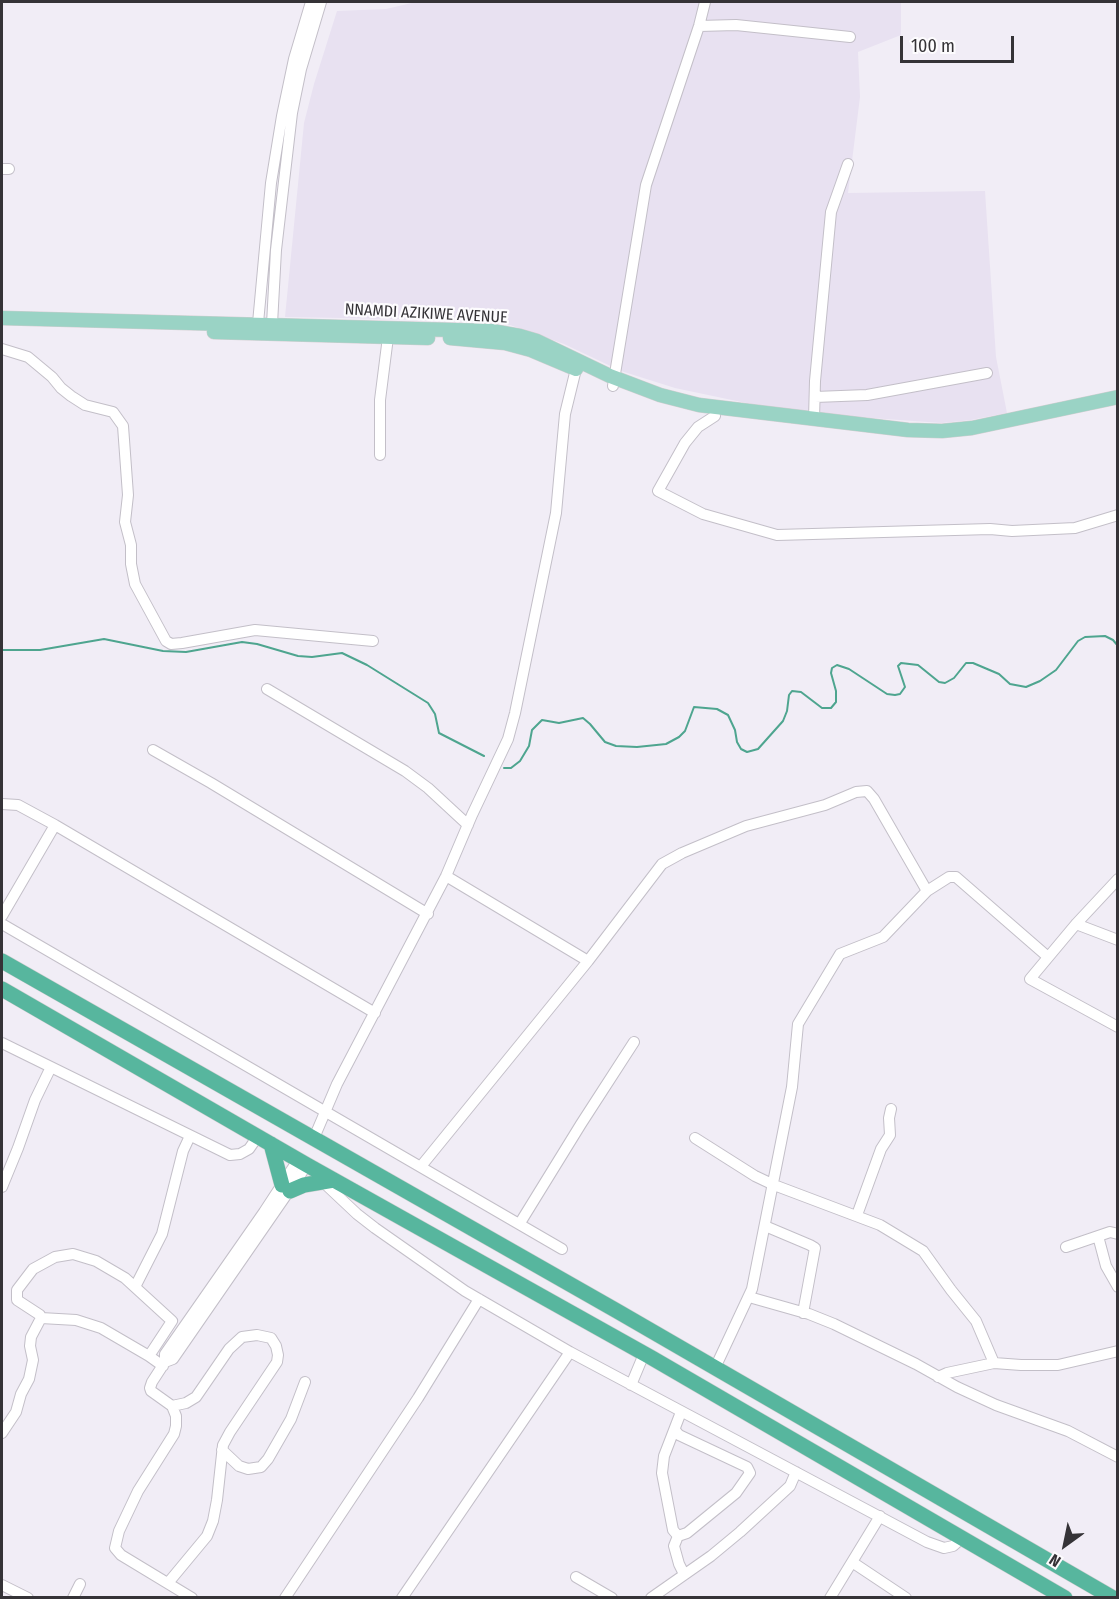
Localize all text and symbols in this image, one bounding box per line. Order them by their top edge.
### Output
scale bar [903,24,1017,62]
text: 100 m [911,35,955,57]
street label: NNAMDI AZIKIWE AVENUE [344,300,508,328]
north arrow [1035,1515,1095,1575]
text: N [1046,1550,1064,1571]

